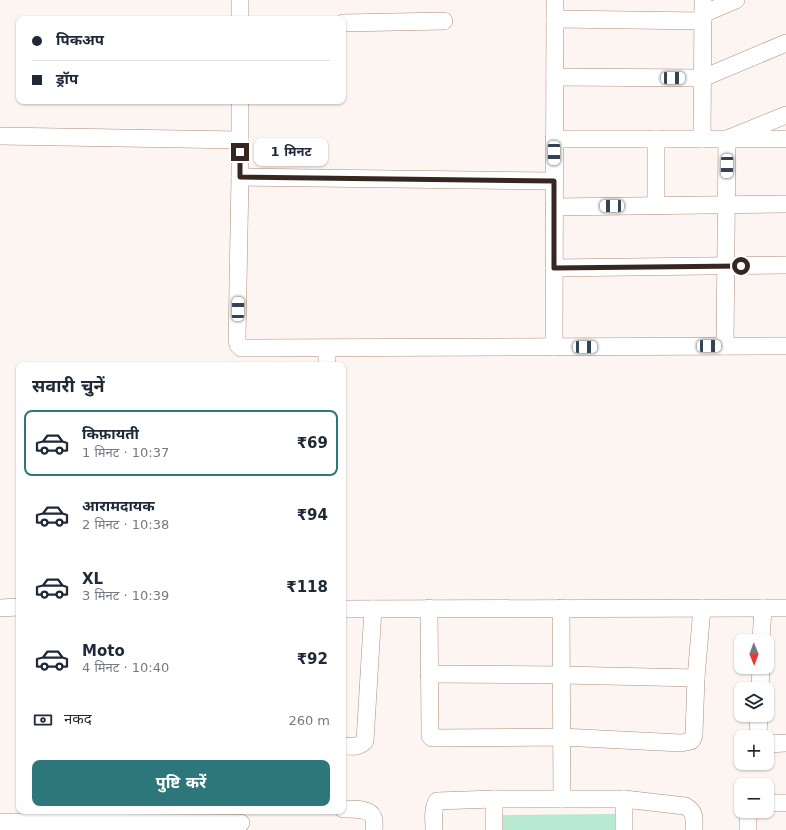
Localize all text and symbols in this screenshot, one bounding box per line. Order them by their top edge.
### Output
text: पिकअप [56,31,104,49]
text: ड्रॉप [56,70,78,88]
car [661,72,685,84]
callout: 1 मिनट [254,138,328,166]
car [548,141,560,165]
route end [231,143,249,161]
text: 1 मिनट [271,144,311,159]
car [721,154,733,178]
car [600,200,624,212]
route start [732,257,750,275]
car [232,297,244,321]
car [697,340,721,352]
car [573,341,597,353]
text: सवारी चुनें [32,375,105,396]
icon: car [34,425,70,461]
text: किफ़ायती [82,425,139,443]
text: ₹69 [297,434,328,452]
text: 1 मिनट · 10:37 [82,445,169,460]
icon: car [34,497,70,533]
text: आरामदायक [82,497,155,515]
text: ₹94 [297,506,328,524]
text: 2 मिनट · 10:38 [82,517,169,532]
icon: car [34,569,70,605]
text: XL [82,570,103,588]
text: ₹118 [286,578,328,596]
text: 3 मिनट · 10:39 [82,588,169,603]
north arrow [734,634,774,674]
map controls [734,634,774,818]
icon: car [34,641,70,677]
text: Moto [82,642,125,660]
text: ₹92 [297,650,328,668]
text: 4 मिनट · 10:40 [82,660,169,675]
button: layers [734,682,774,722]
icon: cash [32,709,54,731]
text: नकद [64,710,92,728]
text: 260 m [288,713,330,728]
button: + [734,730,774,770]
button: पुष्टि करें [32,760,330,806]
button: − [734,778,774,818]

